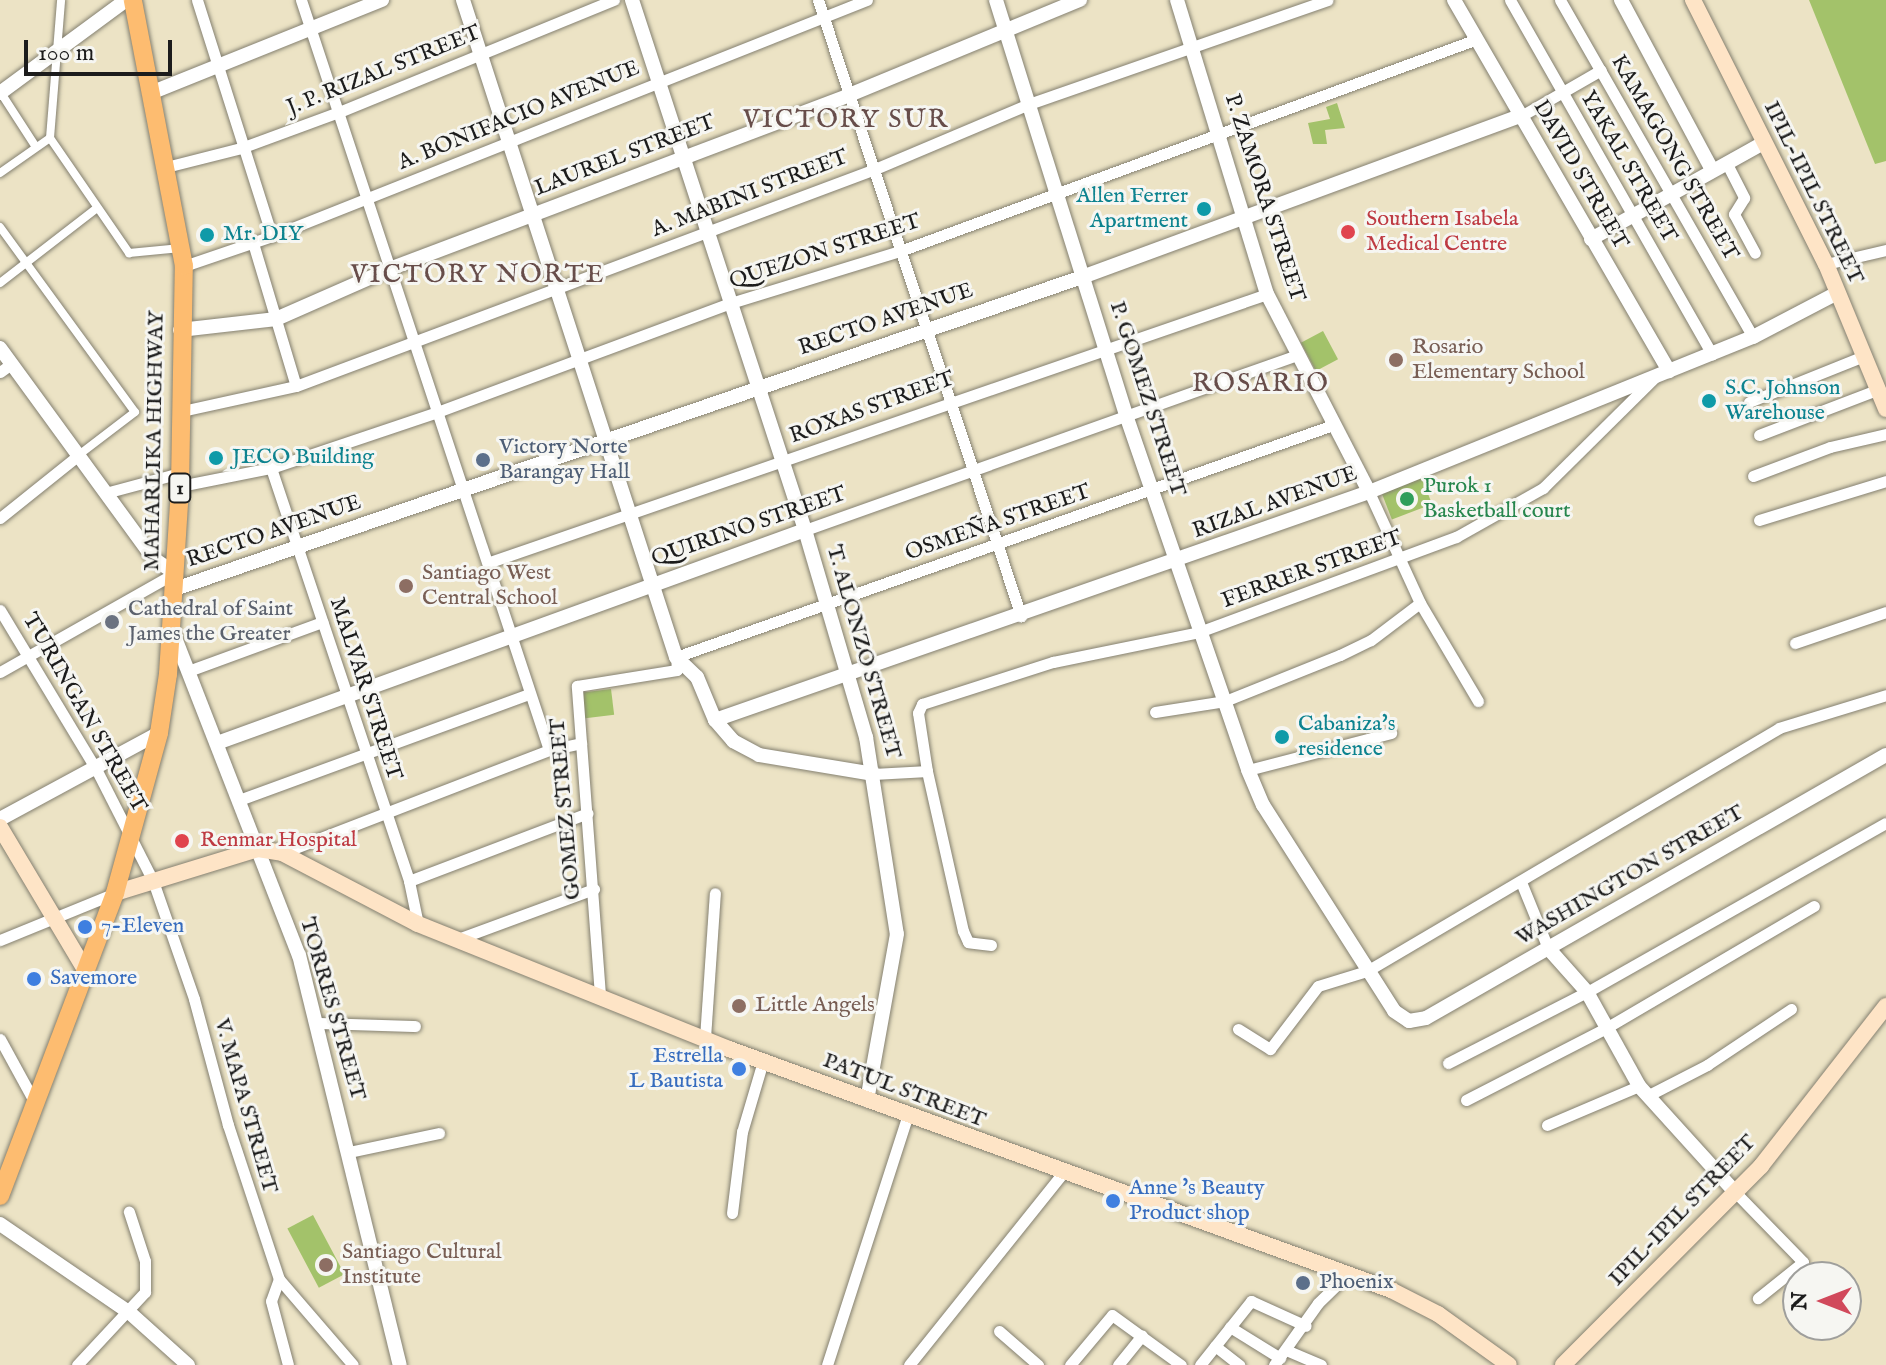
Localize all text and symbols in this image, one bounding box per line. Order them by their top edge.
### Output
street label: J. P. RIZAL STREET [283,20,485,122]
scale bar [28,24,176,74]
text: 100 m [38,38,94,69]
street label: KAMAGONG STREET [1604,51,1744,265]
street label: A. BONIFACIO AVENUE [394,55,644,177]
street label: YAKAL STREET [1574,86,1682,248]
street label: P. ZAMORA STREET [1218,91,1310,305]
street label: DAVID STREET [1527,96,1633,254]
street label: IPIL-IPIL STREET [1757,97,1869,289]
district label: VICTORY SUR [743,104,949,136]
street label: LAUREL STREET [531,109,719,203]
street label: A. MABINI STREET [648,144,852,244]
place label: Allen Ferrer Apartment [1076,183,1188,234]
marker: Allen Ferrer Apartment [1195,200,1213,218]
place label: Southern Isabela Medical Centre [1366,206,1518,258]
street label: QUEZON STREET [726,209,924,295]
marker: Southern Isabela Medical Centre [1337,221,1359,243]
place label: Mr. DIY [223,222,303,248]
marker: Mr. DIY [198,226,216,244]
district label: VICTORY NORTE [350,259,606,291]
street label: RECTO AVENUE [795,278,977,362]
street label: P. GOMEZ STREET [1103,298,1191,500]
street label: MAHARLIKA HIGHWAY [140,311,170,571]
place label: Rosario Elementary School [1412,334,1585,386]
marker: Rosario Elementary School [1387,351,1405,369]
street label: ROXAS STREET [786,366,958,450]
district label: ROSARIO [1192,368,1330,400]
place label: S.C. Johnson Warehouse [1725,375,1840,426]
marker: S.C. Johnson Warehouse [1700,392,1718,410]
place label: Victory Norte Barangay Hall [499,434,630,486]
place label: JECO Building [232,445,374,471]
marker: JECO Building [207,449,225,467]
marker: Victory Norte Barangay Hall [474,451,492,469]
street label: RIZAL AVENUE [1189,461,1361,545]
road number: 1 [168,472,192,504]
place label: Purok 1 Basketball court [1423,473,1570,524]
street label: OSMEÑA STREET [902,479,1094,567]
street label: QUIRINO STREET [648,481,850,573]
street label: RECTO AVENUE [183,490,365,574]
marker: Purok 1 Basketball court [1398,490,1416,508]
street label: FERRER STREET [1218,525,1406,615]
street label: T. ALONZO STREET [820,542,906,762]
place label: Santiago West Central School [422,560,557,612]
marker: Santiago West Central School [397,577,415,595]
street label: MALVAR STREET [323,594,407,784]
place label: Cathedral of Saint James the Greater [128,596,293,648]
street label: TURINGAN STREET [16,609,152,817]
marker: Cathedral of Saint James the Greater [103,613,121,631]
place label: Cabaniza's residence [1298,711,1395,762]
street label: GOMEZ STREET [545,717,587,901]
marker: Cabaniza's residence [1273,728,1291,746]
street label: WASHINGTON STREET [1511,800,1749,952]
place label: Renmar Hospital [200,828,357,854]
marker: Renmar Hospital [171,830,193,852]
place label: 7-Eleven [101,914,184,940]
street label: TORRES STREET [293,915,371,1103]
marker: 7-Eleven [76,918,94,936]
place label: Savemore [50,966,137,992]
marker: Savemore [25,970,43,988]
place label: Little Angels [755,993,875,1019]
marker: Little Angels [730,997,748,1015]
street label: V. MAPA STREET [207,1016,283,1196]
place label: Estrella L Bautista [629,1043,723,1094]
street label: PATUL STREET [819,1048,989,1134]
marker: Estrella L Bautista [730,1060,748,1078]
street label: IPIL-IPIL STREET [1604,1130,1762,1292]
place label: Anne 's Beauty Product shop [1129,1175,1265,1226]
marker: Anne 's Beauty Product shop [1104,1192,1122,1210]
place label: Santiago Cultural Institute [342,1239,502,1290]
marker: Santiago Cultural Institute [317,1256,335,1274]
north arrow [1782,1261,1862,1341]
place label: Phoenix [1319,1270,1394,1296]
marker: Phoenix [1294,1274,1312,1292]
text: N [1786,1291,1814,1311]

